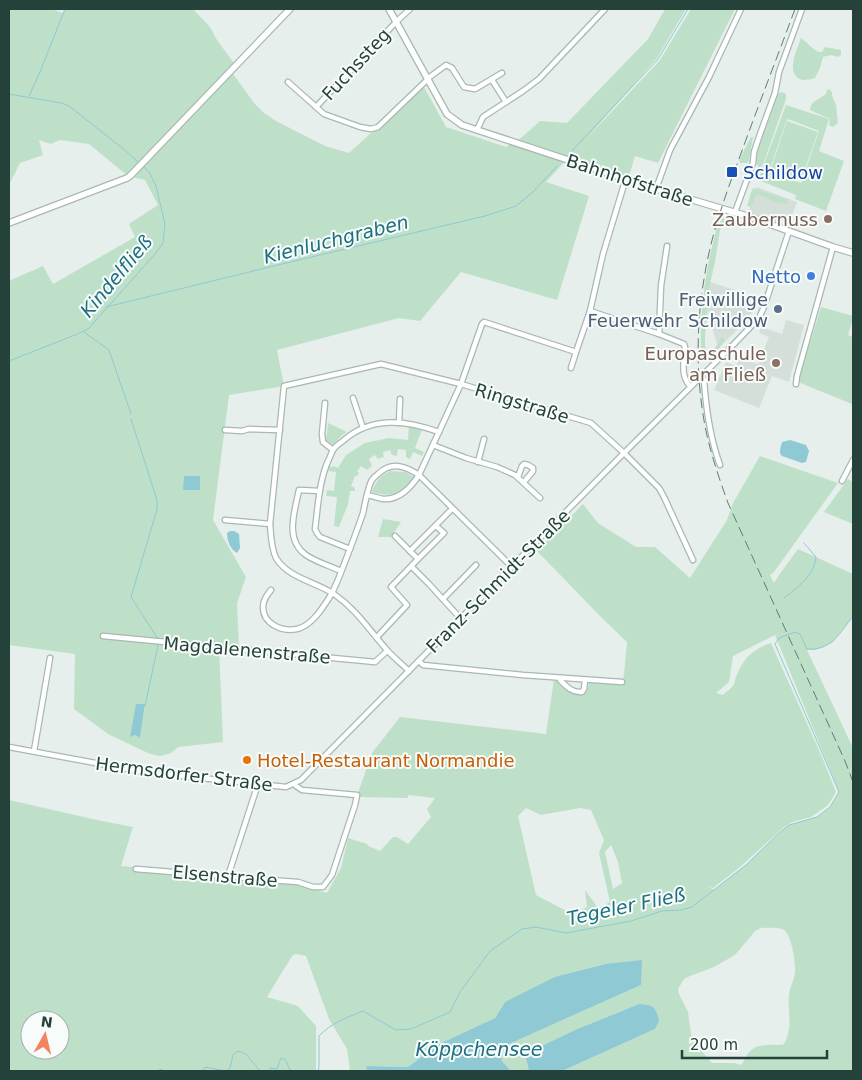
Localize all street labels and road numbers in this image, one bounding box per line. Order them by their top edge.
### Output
street label: Fuchssteg [317,24,395,104]
street label: Bahnhofstraße [564,150,696,210]
street label: Ringstraße [472,379,572,427]
street label: Franz-Schmidt-Straße [422,505,574,657]
street label: Magdalenenstraße [163,632,331,668]
street label: Hermsdorfer Straße [94,753,274,795]
street label: Elsenstraße [172,861,278,891]

